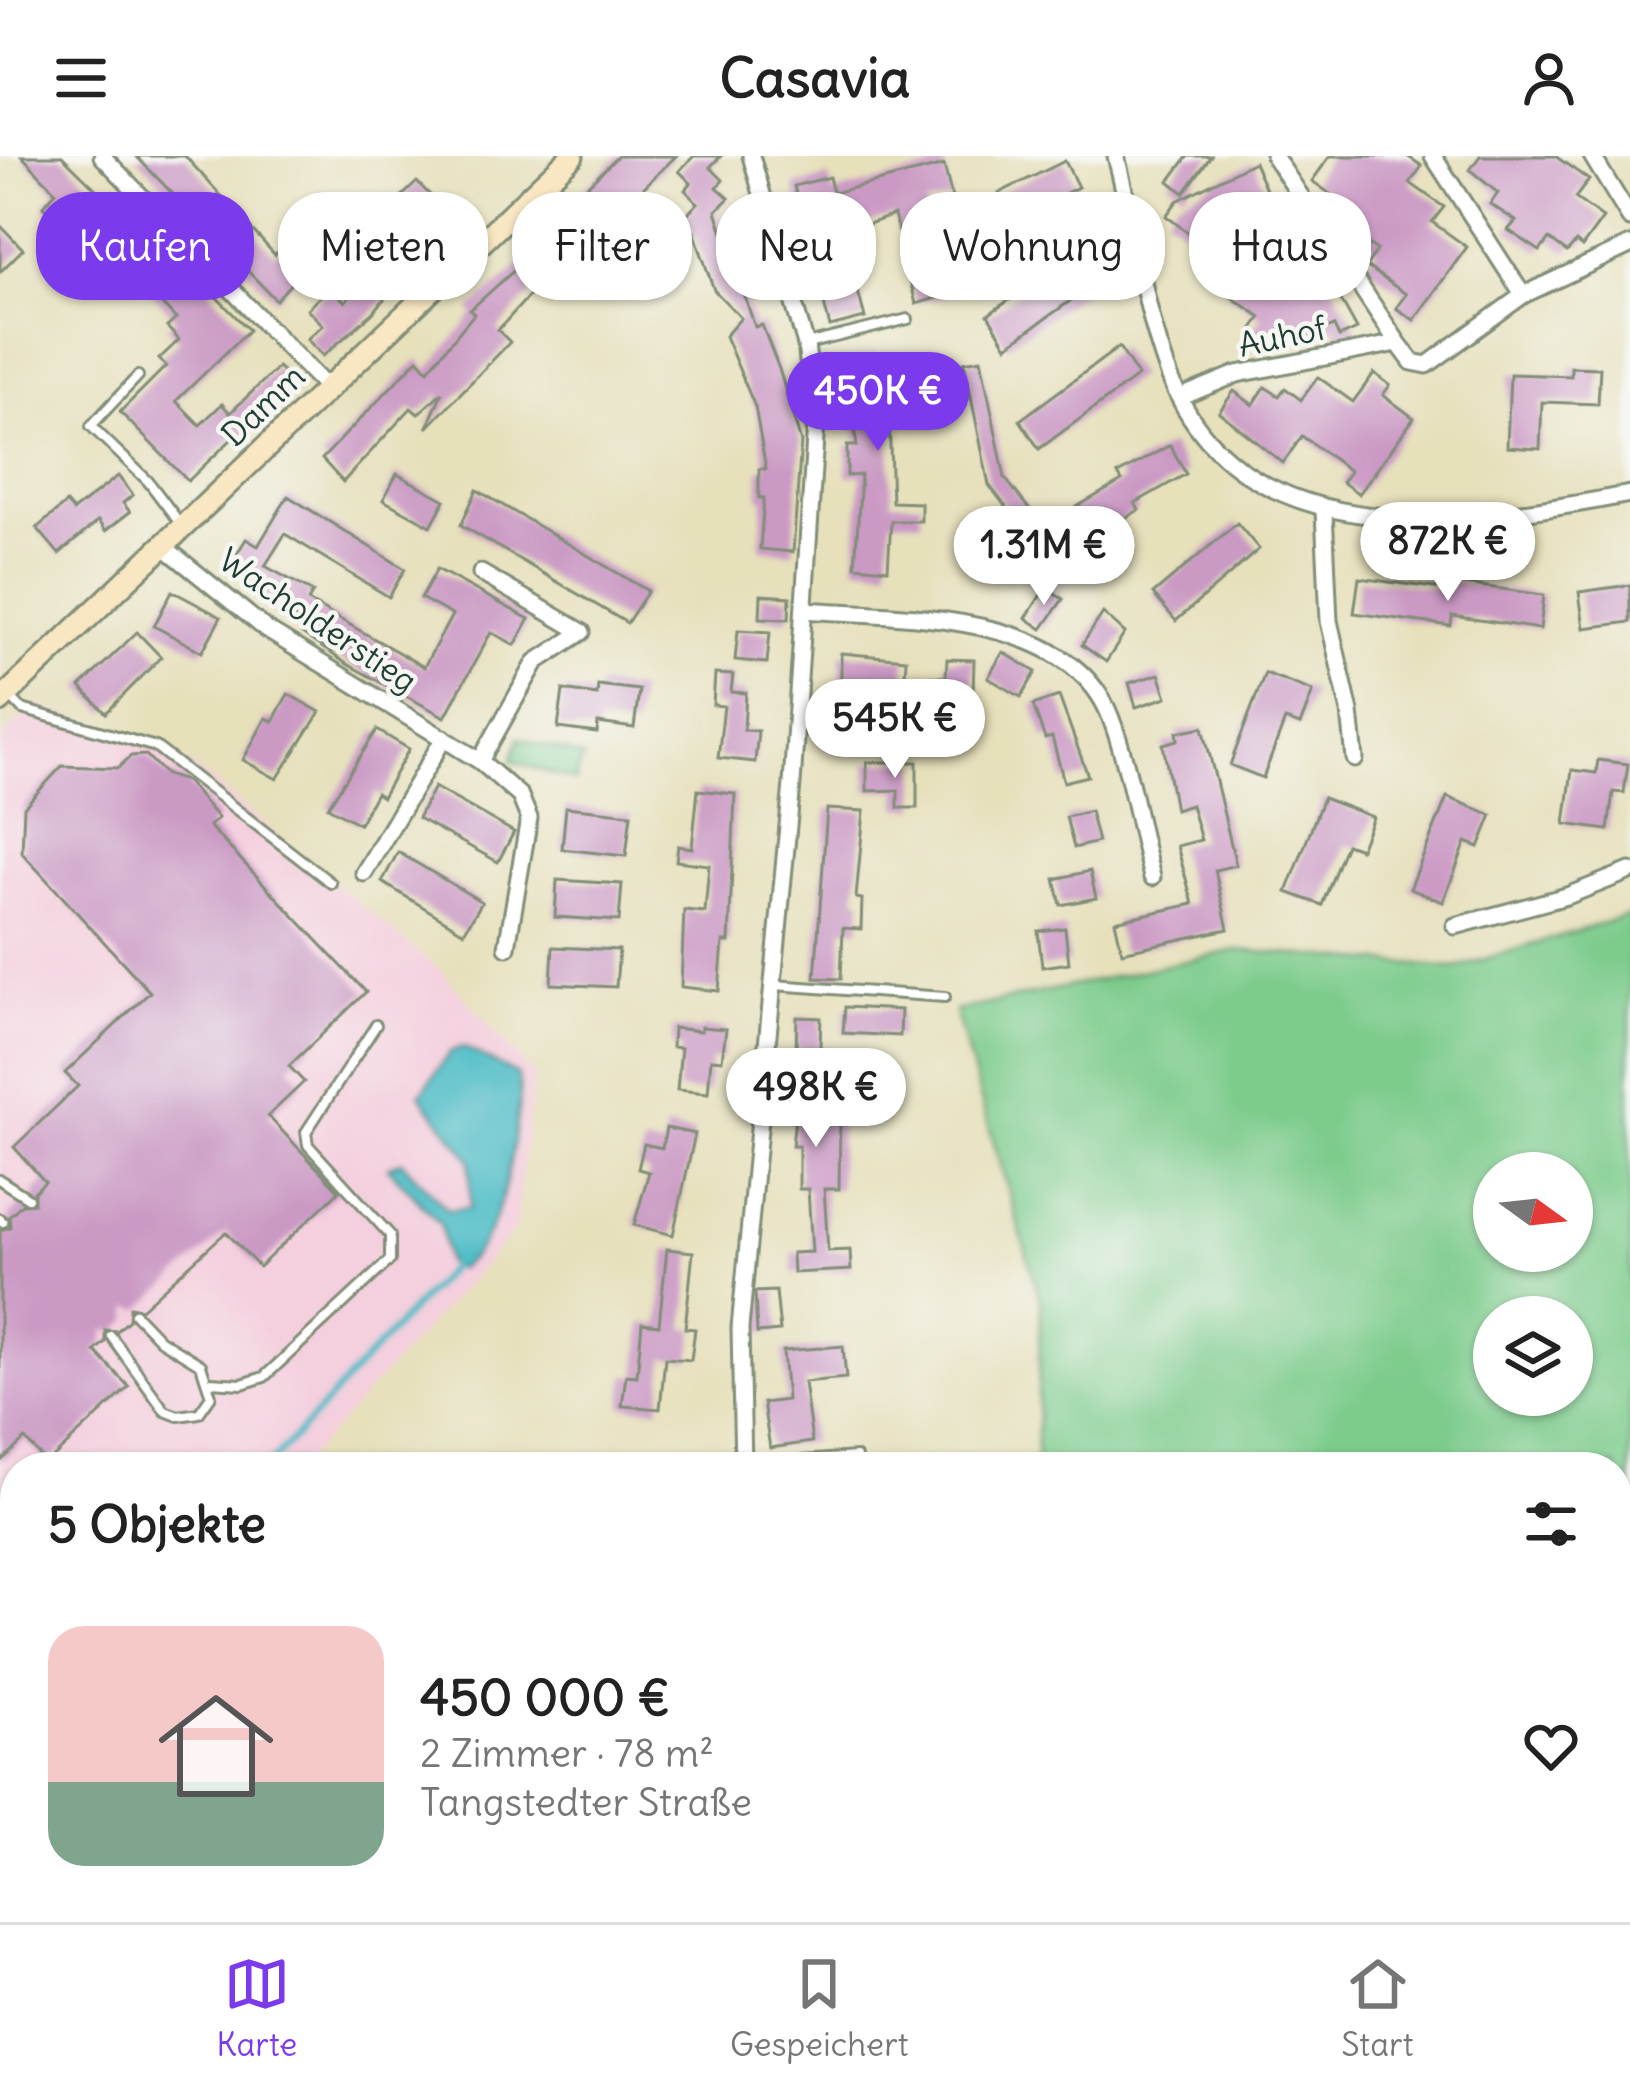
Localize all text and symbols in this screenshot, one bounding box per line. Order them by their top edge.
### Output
text: Casavia [720,44,910,112]
icon: menu [48,45,114,111]
icon: person [1516,45,1582,111]
chip: Kaufen [36,192,254,300]
chip: Mieten [278,192,488,300]
chip: Filter [512,192,692,300]
chip: Neu [716,192,876,300]
chip: Wohnung [900,192,1165,300]
chip: Haus [1189,192,1371,300]
street label: Auhof [1234,306,1331,366]
pin: 450K € [780,352,976,454]
street label: Damm [212,355,314,455]
text: 450K € [813,366,943,415]
pin: 872K € [1350,502,1546,604]
pin: 1.31M € [933,506,1155,608]
text: 872K € [1387,516,1509,565]
text: 1.31M € [981,520,1107,569]
street label: Wacholderstieg [211,538,425,702]
pin: 545K € [797,679,993,781]
text: 545K € [832,693,958,742]
pin: 498K € [718,1048,914,1150]
text: 498K € [753,1062,879,1111]
north arrow [1473,1152,1593,1272]
map controls [1473,1152,1593,1416]
button: layers [1473,1296,1593,1416]
icon: filters [1518,1491,1584,1557]
text: 5 Objekte [48,1492,266,1556]
text: 450 000 € [420,1665,670,1729]
icon: home [144,1674,288,1818]
icon: heart [1518,1713,1584,1779]
text: 2 Zimmer · 78 m² [420,1729,714,1778]
text: Tangstedter Straße [420,1778,752,1827]
tab: Karte [216,1951,297,2065]
tab: Gespeichert [730,1951,909,2065]
tab: Start [1341,1951,1414,2065]

